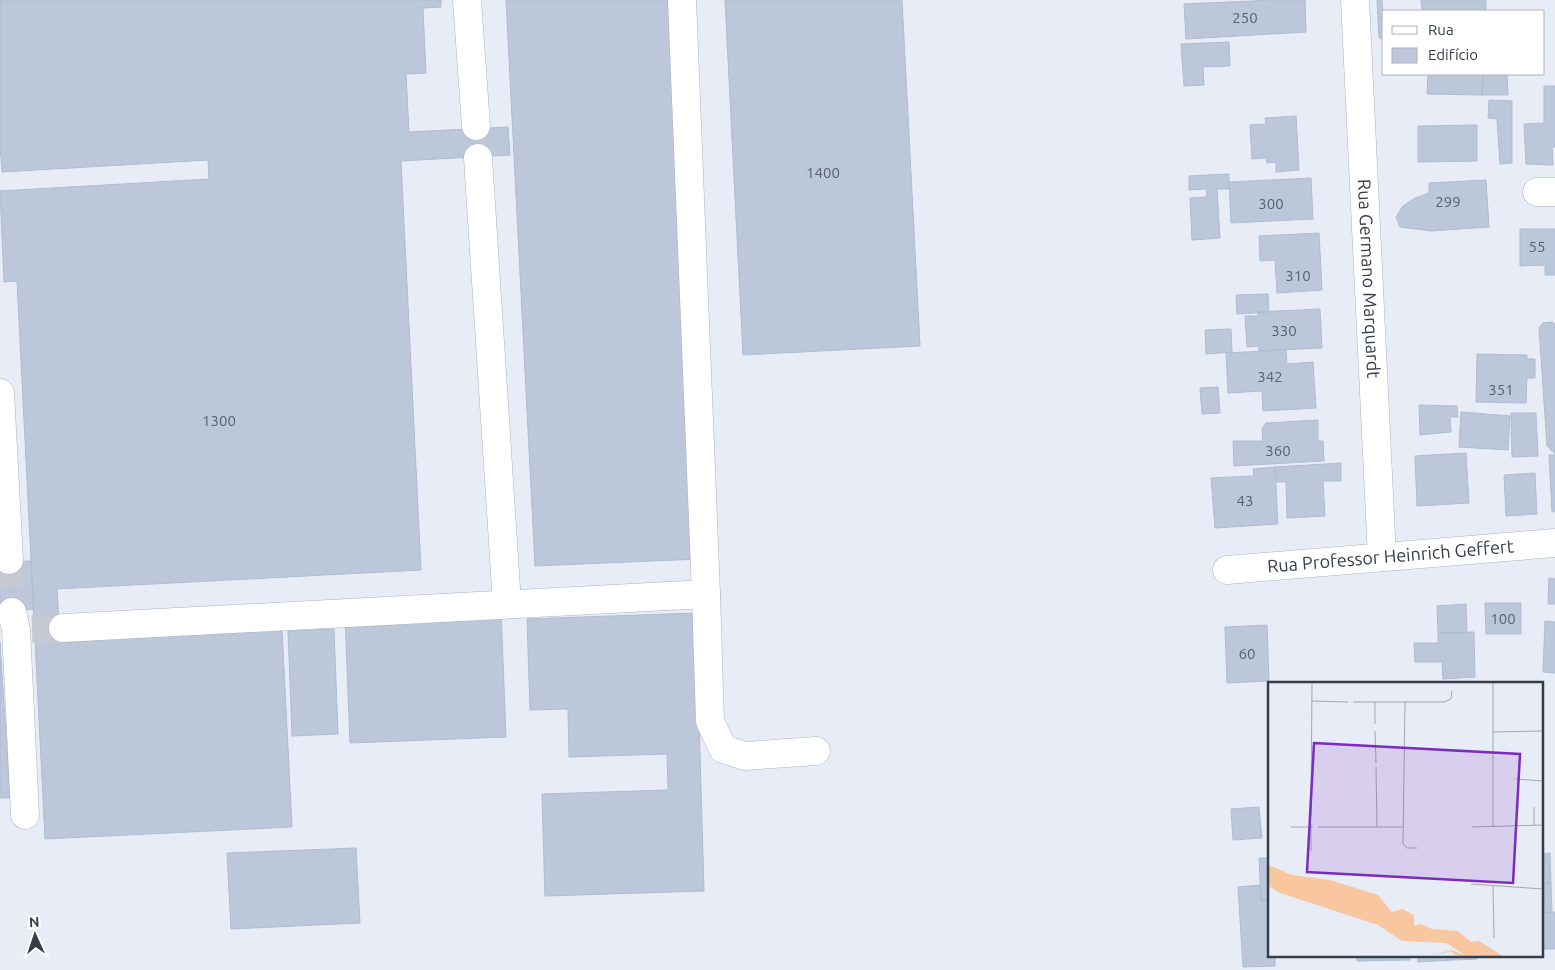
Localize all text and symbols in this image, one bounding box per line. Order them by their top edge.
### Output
house number: 250 [1232,9,1258,26]
legend [1382,10,1545,75]
text: Rua [1428,21,1454,38]
text: Edifício [1428,46,1478,63]
house number: 1400 [806,164,840,181]
street label: Rua Germano Marquardt [1355,178,1384,379]
house number: 299 [1435,193,1461,210]
house number: 300 [1258,195,1284,212]
house number: 55 [1529,238,1545,255]
house number: 310 [1285,267,1311,284]
house number: 330 [1271,322,1297,339]
house number: 342 [1257,368,1283,385]
house number: 351 [1488,381,1514,398]
house number: 1300 [202,412,236,429]
house number: 360 [1265,442,1291,459]
house number: 43 [1237,492,1253,509]
street label: Rua Professor Heinrich Geffert [1266,535,1514,576]
house number: 100 [1490,610,1516,627]
house number: 60 [1239,645,1255,662]
inset map [1268,682,1542,958]
north arrow [10,910,60,960]
text: N [29,914,40,930]

